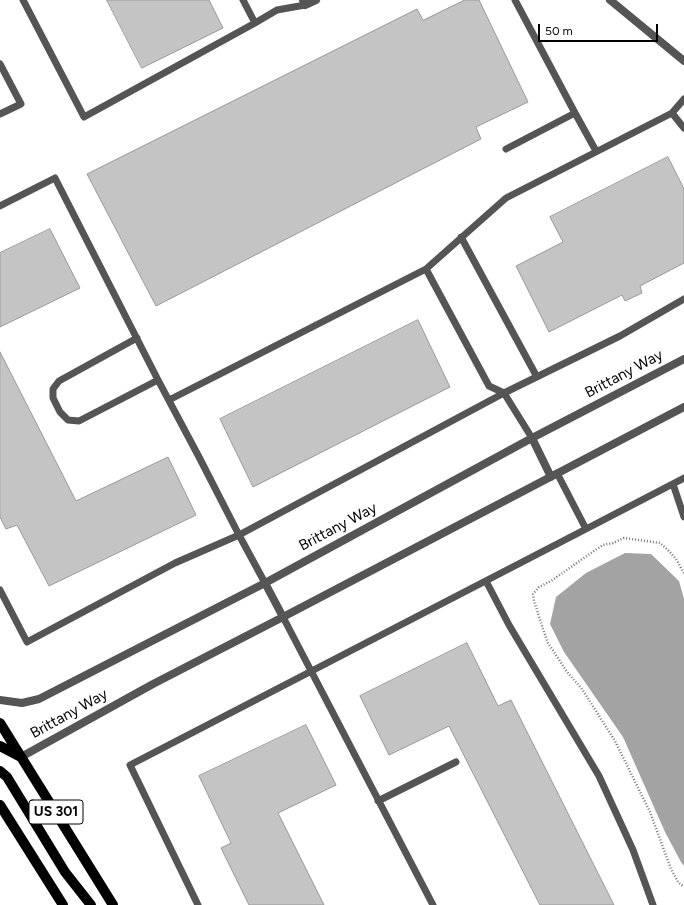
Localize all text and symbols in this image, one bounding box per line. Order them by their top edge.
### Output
scale bar [540,16,660,42]
text: 50 m [545,24,573,38]
street label: Brittany Way [582,346,666,402]
street label: Brittany Way [296,499,380,555]
street label: Brittany Way [27,685,111,743]
road number: US 301 [29,800,83,824]

